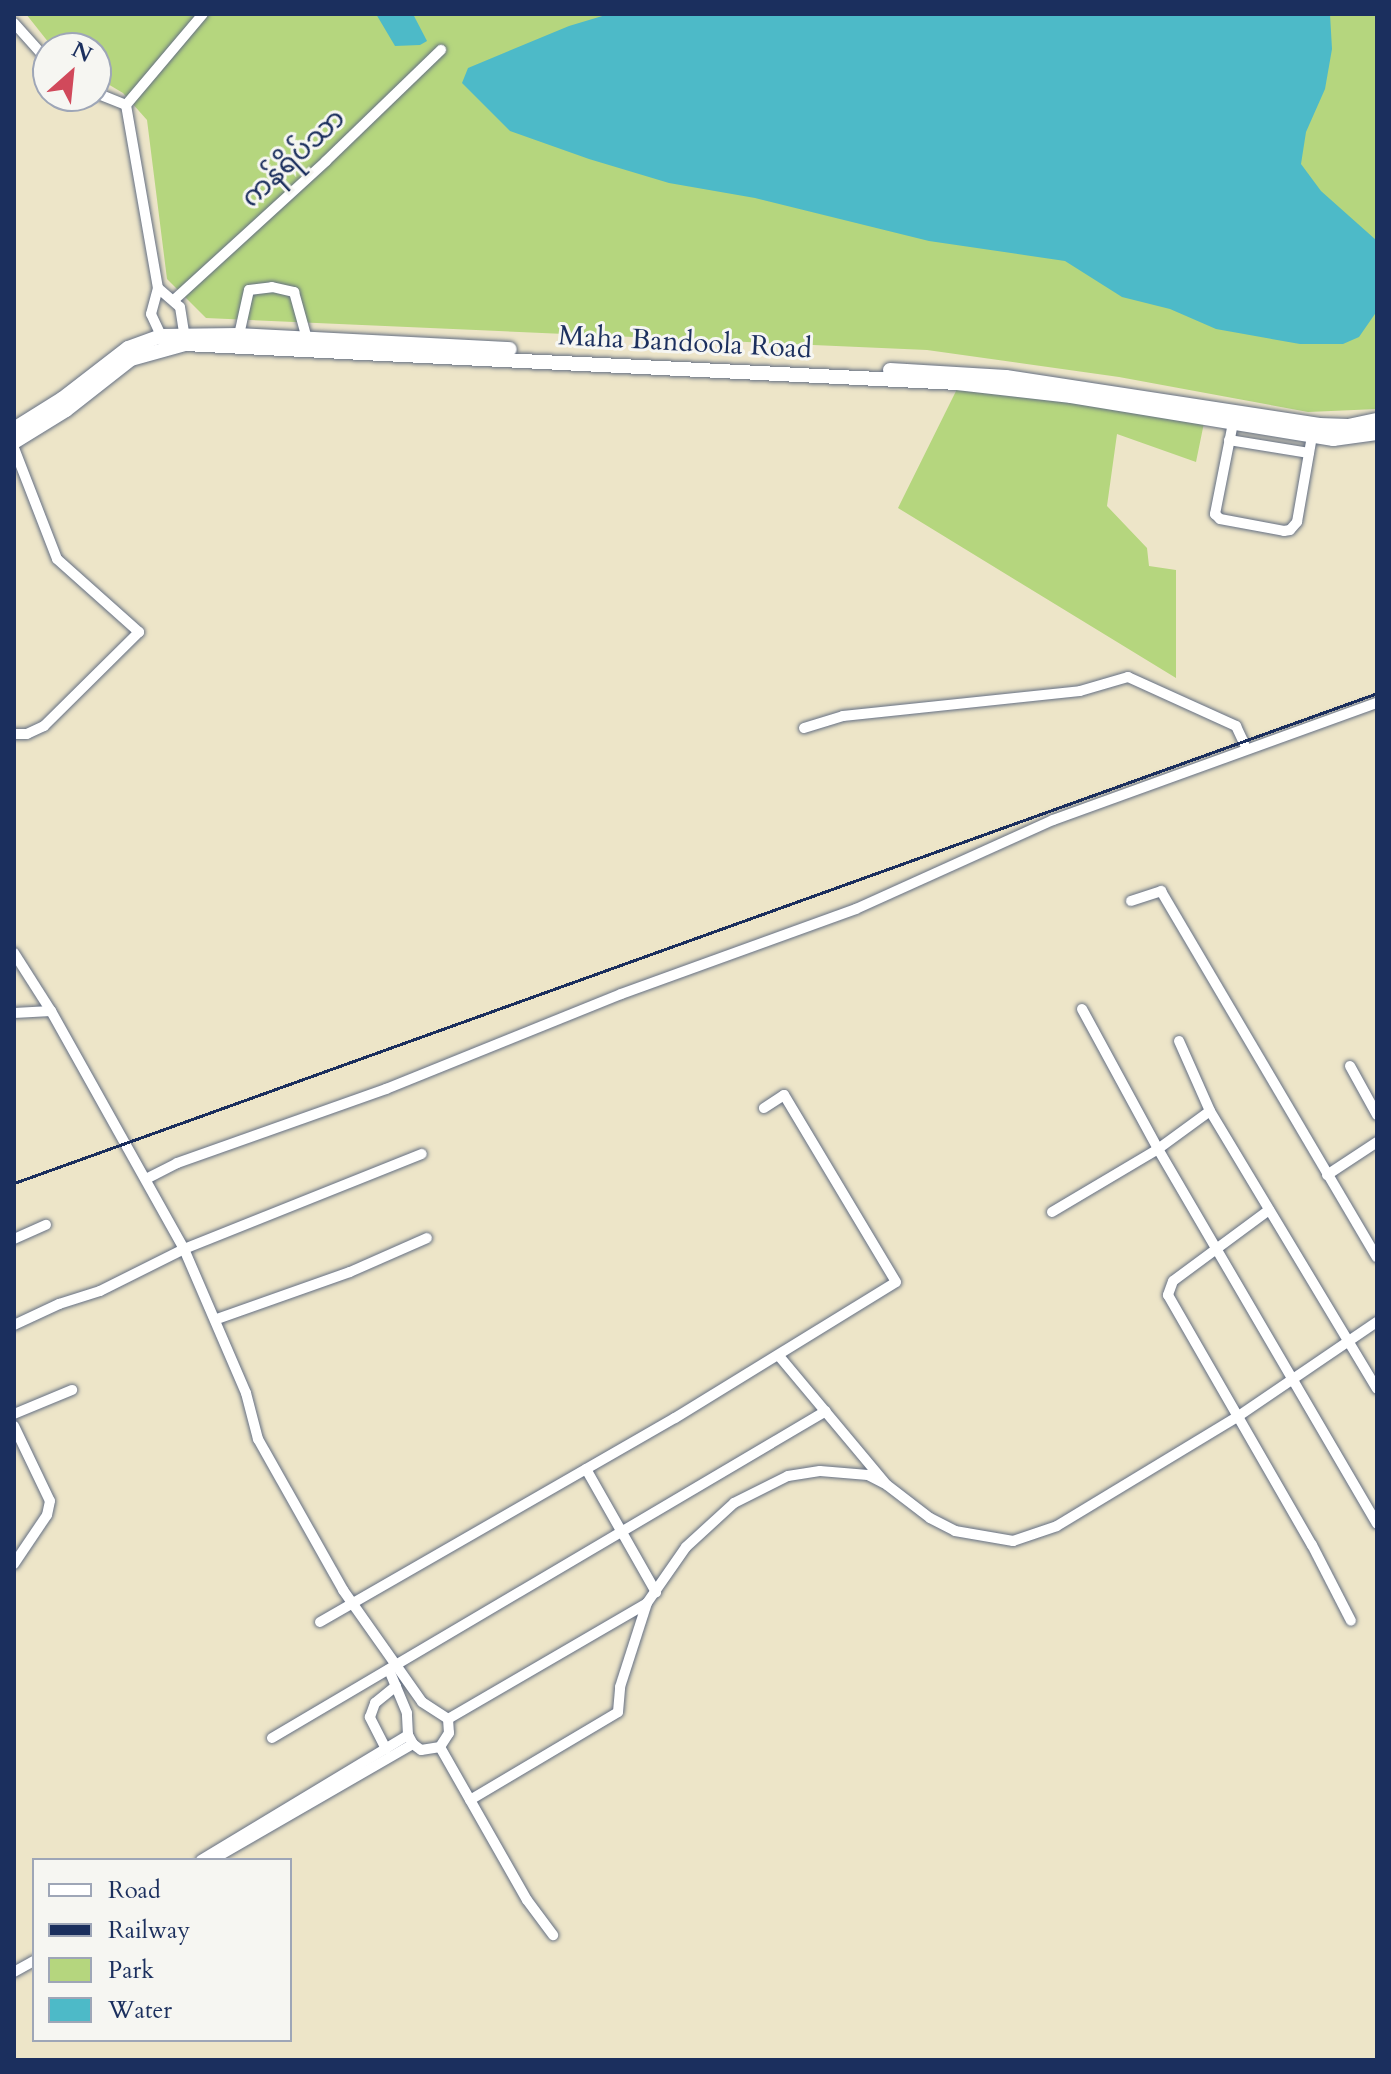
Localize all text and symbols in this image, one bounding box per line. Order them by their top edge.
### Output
north arrow [32,32,112,112]
text: N [67,35,97,70]
street label: ကန်ရိပ်သာ [234,101,352,215]
street label: Maha Bandoola Road [557,319,813,365]
legend [32,1858,292,2042]
text: Road [108,1874,161,1907]
text: Railway [108,1914,190,1947]
text: Park [108,1954,154,1987]
text: Water [108,1994,172,2027]

